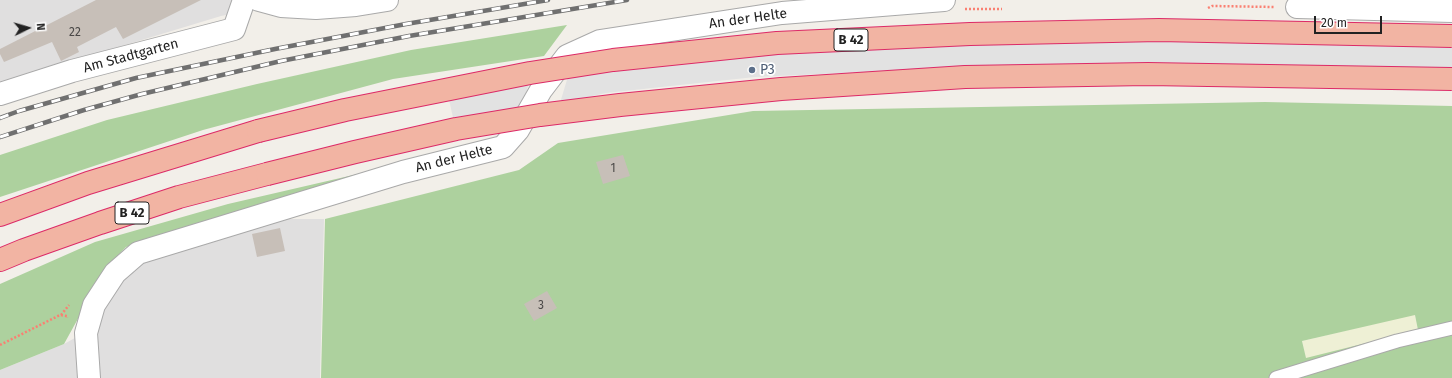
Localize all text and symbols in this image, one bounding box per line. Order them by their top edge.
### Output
street label: An der Helte [708,5,788,33]
north arrow [8,8,48,48]
scale bar [1316,8,1384,34]
text: 20 m [1321,16,1347,30]
text: N [34,23,47,31]
house number: 22 [69,26,81,40]
road number: B 42 [834,29,868,51]
street label: Am Stadtgarten [82,35,180,77]
place label: P3 [760,62,775,78]
marker: P3 [747,65,757,75]
street label: An der Helte [414,141,494,177]
house number: 1 [610,162,616,176]
road number: B 42 [115,202,149,224]
house number: 3 [538,299,544,313]

